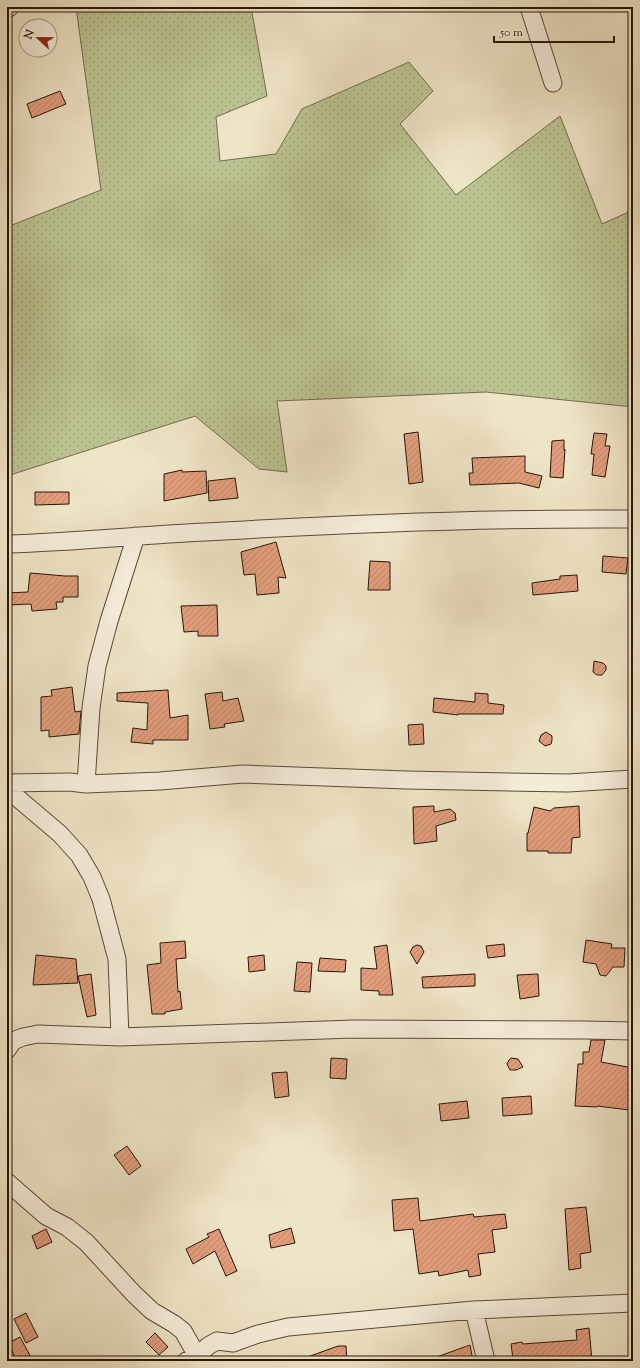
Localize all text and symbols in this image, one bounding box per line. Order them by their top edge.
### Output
north arrow [18,18,58,58]
scale bar [494,18,614,44]
text: 50 m [499,24,523,42]
text: N [20,27,39,43]

